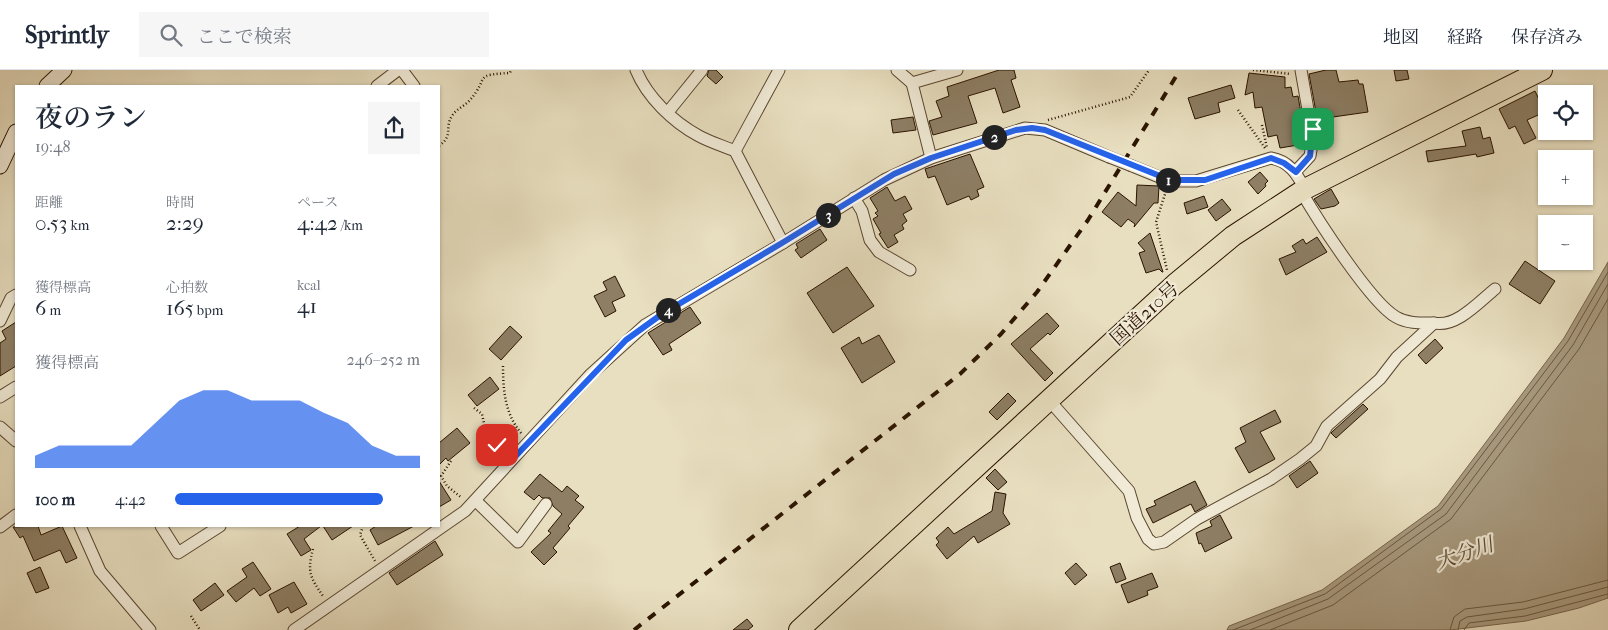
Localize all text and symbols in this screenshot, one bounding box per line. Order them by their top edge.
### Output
search box [139,12,489,57]
text: Sprintly [25,21,109,49]
icon: search [157,21,185,49]
text: ここで検索 [197,26,292,48]
text: 地図 [1383,27,1419,48]
text: 経路 [1447,27,1483,48]
text: 保存済み [1511,27,1583,48]
map controls [1538,85,1593,270]
button: locate [1538,85,1593,140]
text: 夜のラン [35,101,147,134]
button: share [368,102,420,154]
pin [1292,108,1334,150]
icon: arrive [1299,115,1327,143]
pin: 2 [982,124,1006,150]
text: 2 [991,129,998,146]
text: 19:48 [35,137,70,156]
button: + [1538,150,1593,205]
pin: 1 [1156,168,1180,192]
text: 1 [1166,172,1171,189]
text: 距離 [35,194,63,211]
text: 時間 [166,194,194,211]
text: ペース [297,194,338,211]
pin: 3 [816,202,840,228]
text: 3 [826,207,831,224]
text: 0.53 [35,211,67,235]
text: 2:29 [166,211,204,235]
text: 4:42 [297,211,338,235]
button: − [1538,215,1593,270]
text: km [67,217,89,234]
text: /km [338,217,363,234]
text: kcal [297,277,321,294]
street label: 国道210号 [1106,277,1183,350]
text: 獲得標高 [35,279,91,296]
text: 心拍数 [166,279,208,296]
text: 41 [297,294,317,318]
text: 6 [35,296,46,320]
text: 165 [166,296,194,320]
pin: 4 [656,298,680,322]
text: m [46,302,61,319]
text: bpm [194,302,223,319]
text: 4 [664,302,673,319]
text: 246–252 m [347,350,420,369]
text: 獲得標高 [35,353,99,372]
pin [476,424,518,466]
icon: check [483,431,511,459]
text: 100 m [35,490,75,509]
text: 4:42 [115,490,146,509]
water label: 大分川 [1432,532,1498,574]

